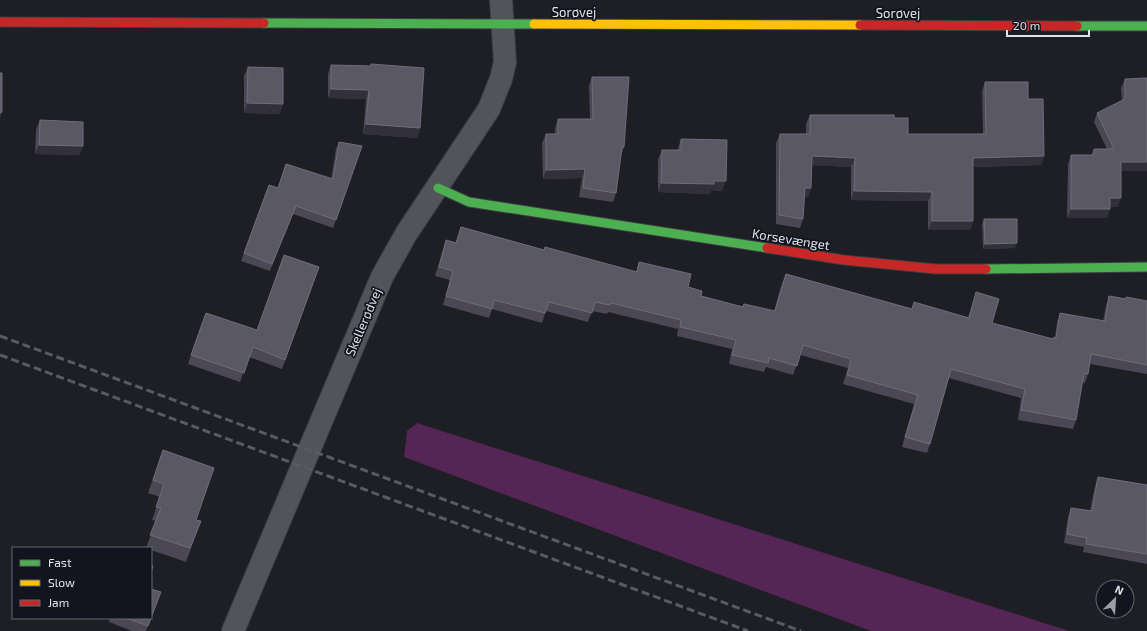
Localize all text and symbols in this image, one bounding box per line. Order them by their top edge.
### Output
street label: Sorøvej [552,4,596,20]
street label: Sorøvej [876,5,920,21]
scale bar [1007,12,1089,38]
text: 20 m [1013,18,1040,32]
street label: Korsevænget [751,225,831,253]
street label: Skellerødvej [341,286,385,358]
legend [12,547,152,619]
text: Fast [48,555,72,569]
text: Slow [48,575,75,589]
north arrow [1095,579,1135,619]
text: N [1113,582,1126,597]
text: Jam [48,595,69,609]

